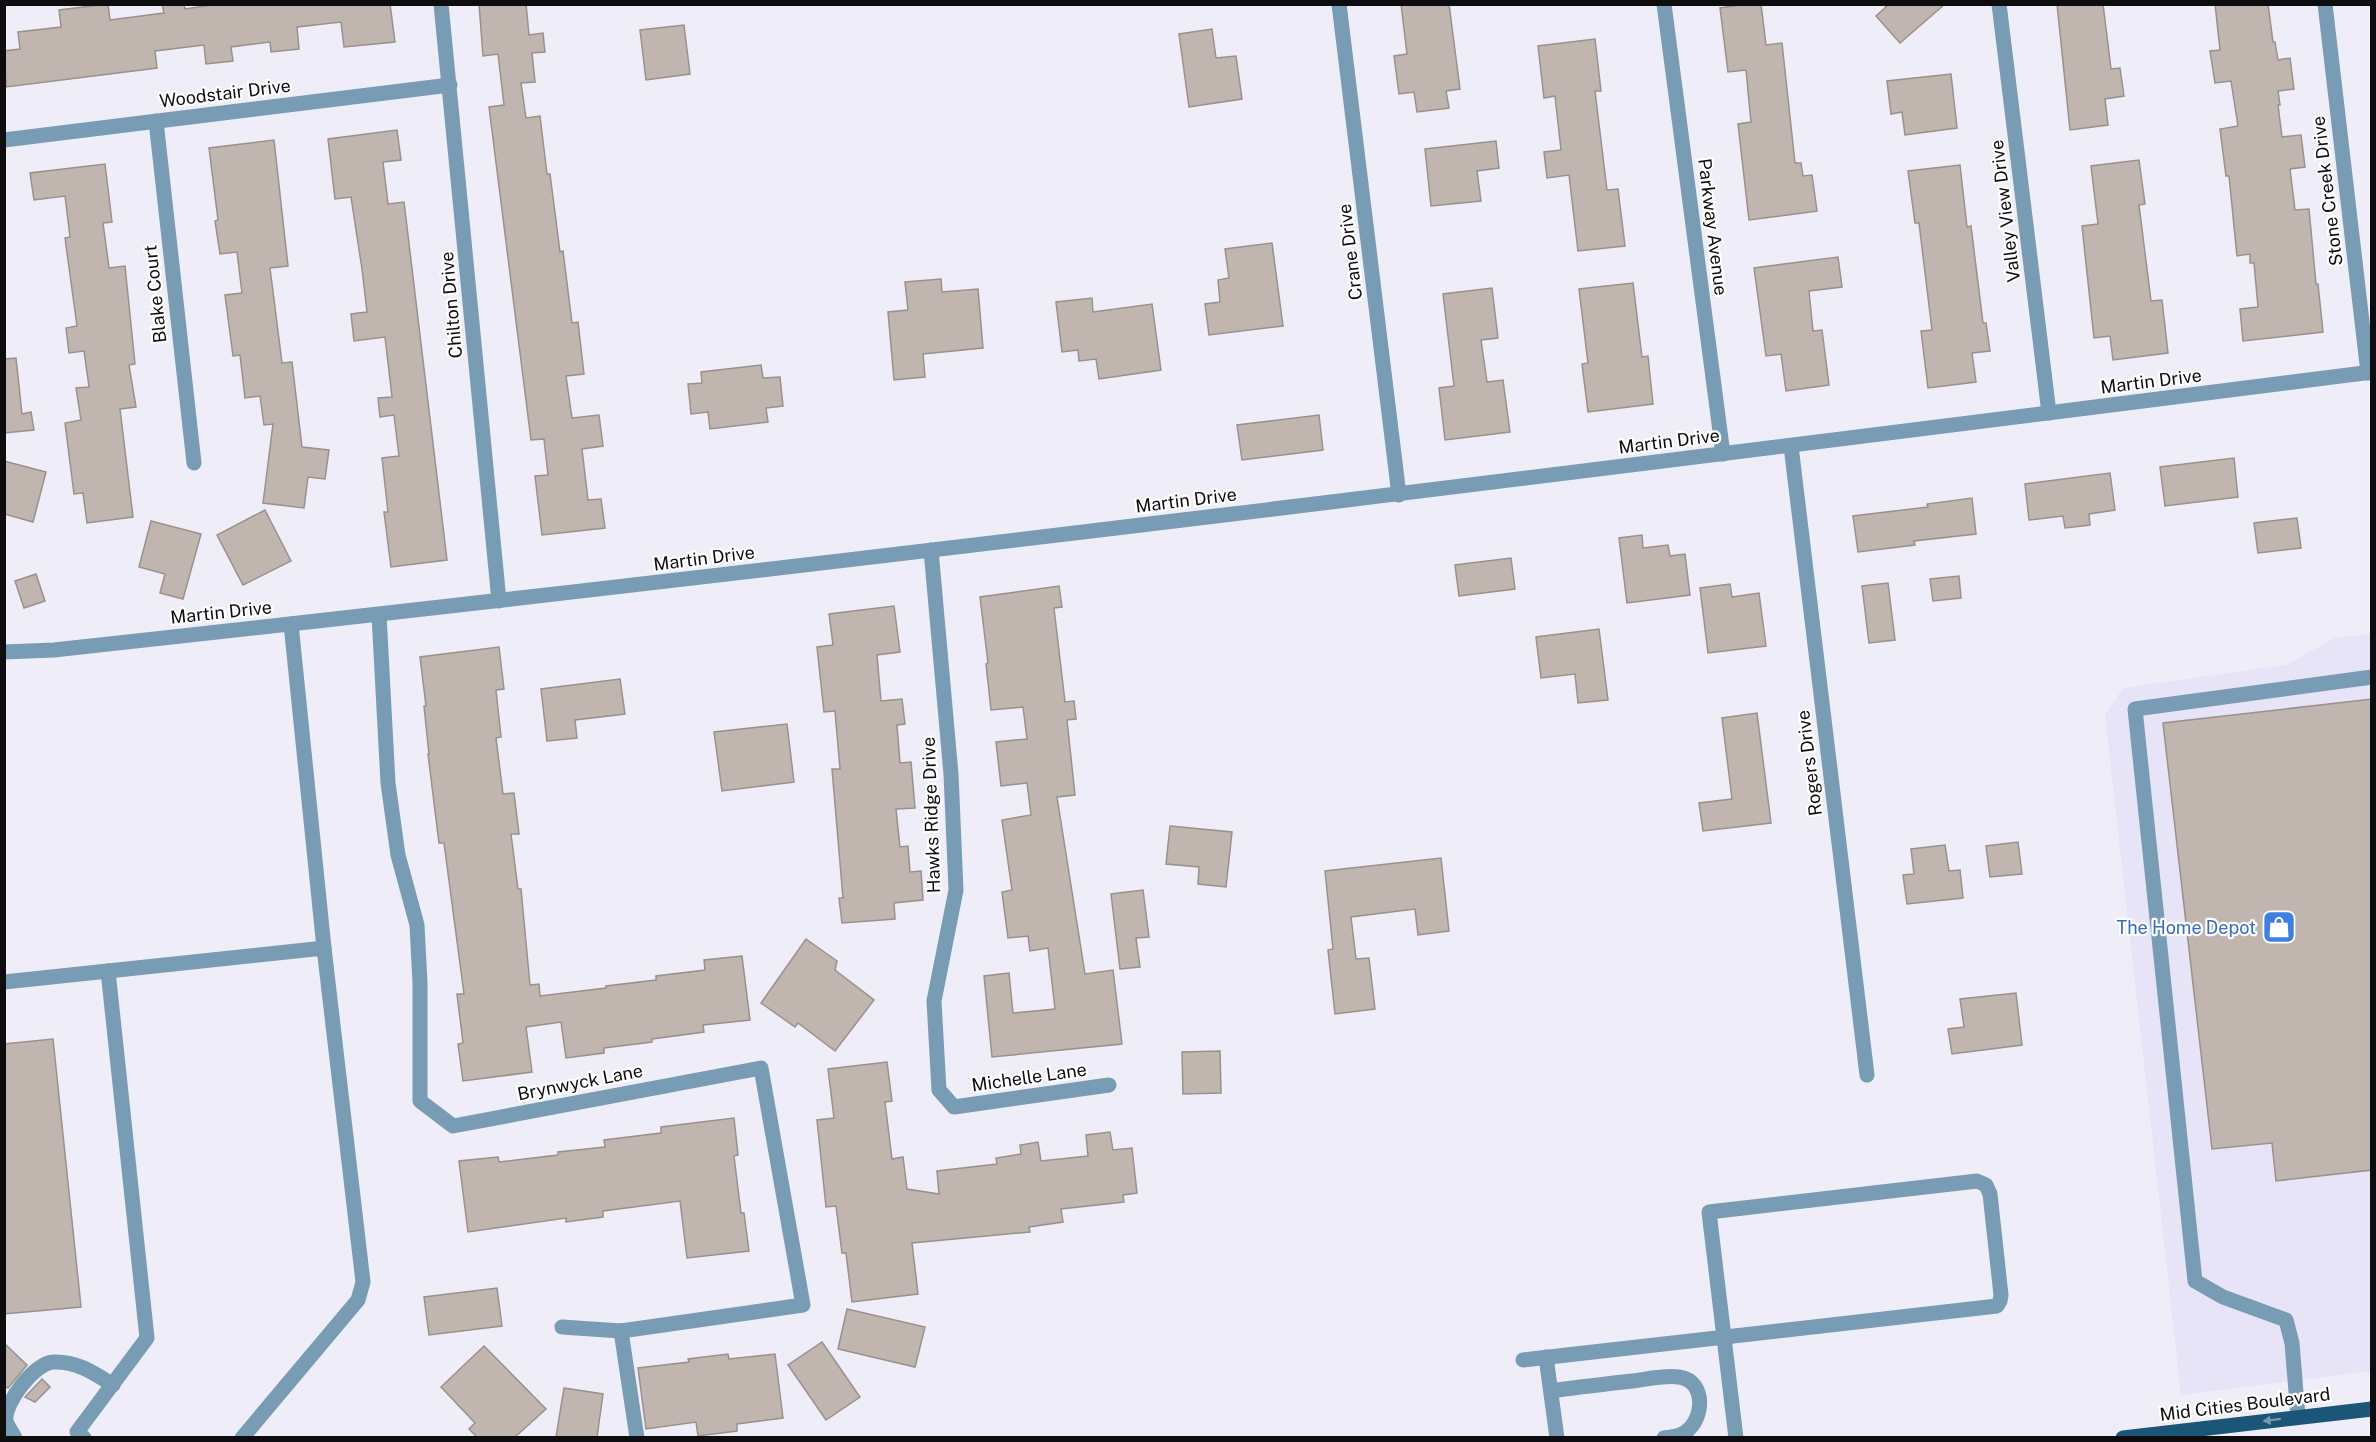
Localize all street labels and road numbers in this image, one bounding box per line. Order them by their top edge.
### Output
street label: Woodstair Drive [158,75,292,111]
street label: Stone Creek Drive [2307,115,2347,267]
street label: Valley View Drive [1986,139,2024,283]
street label: Parkway Avenue [1694,157,1732,297]
street label: Crane Drive [1334,203,1366,301]
street label: Blake Court [139,244,171,344]
street label: Chilton Drive [436,251,466,359]
street label: Martin Drive [2099,364,2203,398]
street label: Martin Drive [1617,424,1721,458]
street label: Martin Drive [1134,483,1238,517]
street label: Martin Drive [652,541,756,575]
street label: Martin Drive [169,596,273,628]
street label: Rogers Drive [1792,709,1826,817]
street label: Hawks Ridge Drive [918,736,944,894]
street label: Michelle Lane [970,1059,1088,1095]
street label: Brynwyck Lane [515,1060,645,1104]
street label: Mid Cities Boulevard [2159,1383,2331,1425]

